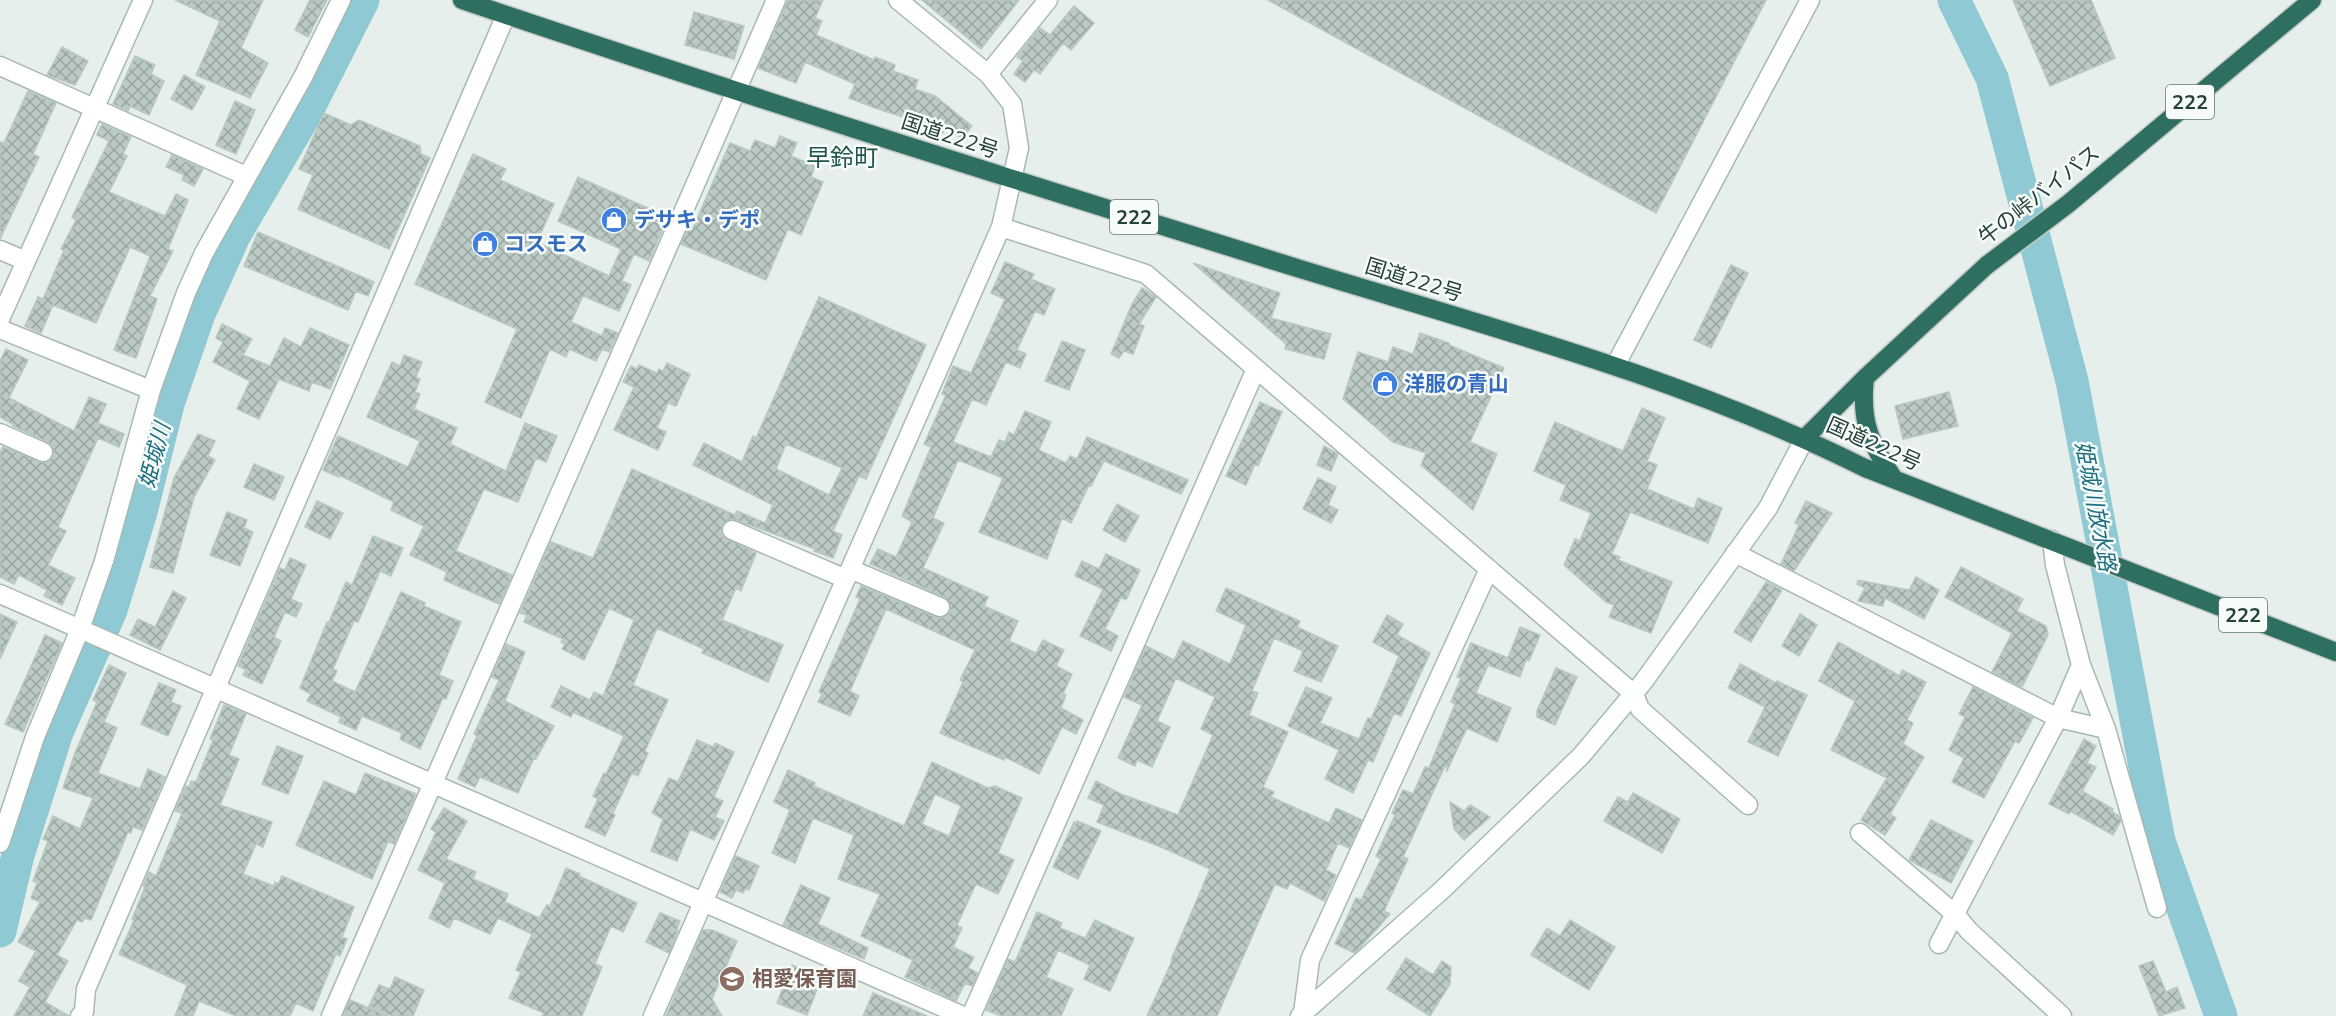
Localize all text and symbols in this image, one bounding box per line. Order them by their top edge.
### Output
road number: 222 [2166,85,2214,119]
street label: 国道222号 [898,107,1002,165]
street label: 牛の峠バイパス [1973,139,2105,251]
district label: 早鈴町 [806,142,878,174]
road number: 222 [1110,200,1158,234]
shop icon: デサキ・デポ [599,205,629,235]
place label: デサキ・デポ [634,206,760,234]
shop icon: コスモス [470,229,500,259]
place label: コスモス [504,230,588,258]
street label: 国道222号 [1362,252,1466,308]
shop icon: 洋服の青山 [1370,369,1400,399]
place label: 洋服の青山 [1404,370,1509,398]
street label: 国道222号 [1822,411,1926,477]
water label: 姫城川 [132,418,179,491]
water label: 姫城川放水路 [2068,439,2123,576]
road number: 222 [2219,598,2267,632]
school or university icon: 相愛保育園 [717,964,747,994]
place label: 相愛保育園 [752,965,857,993]

